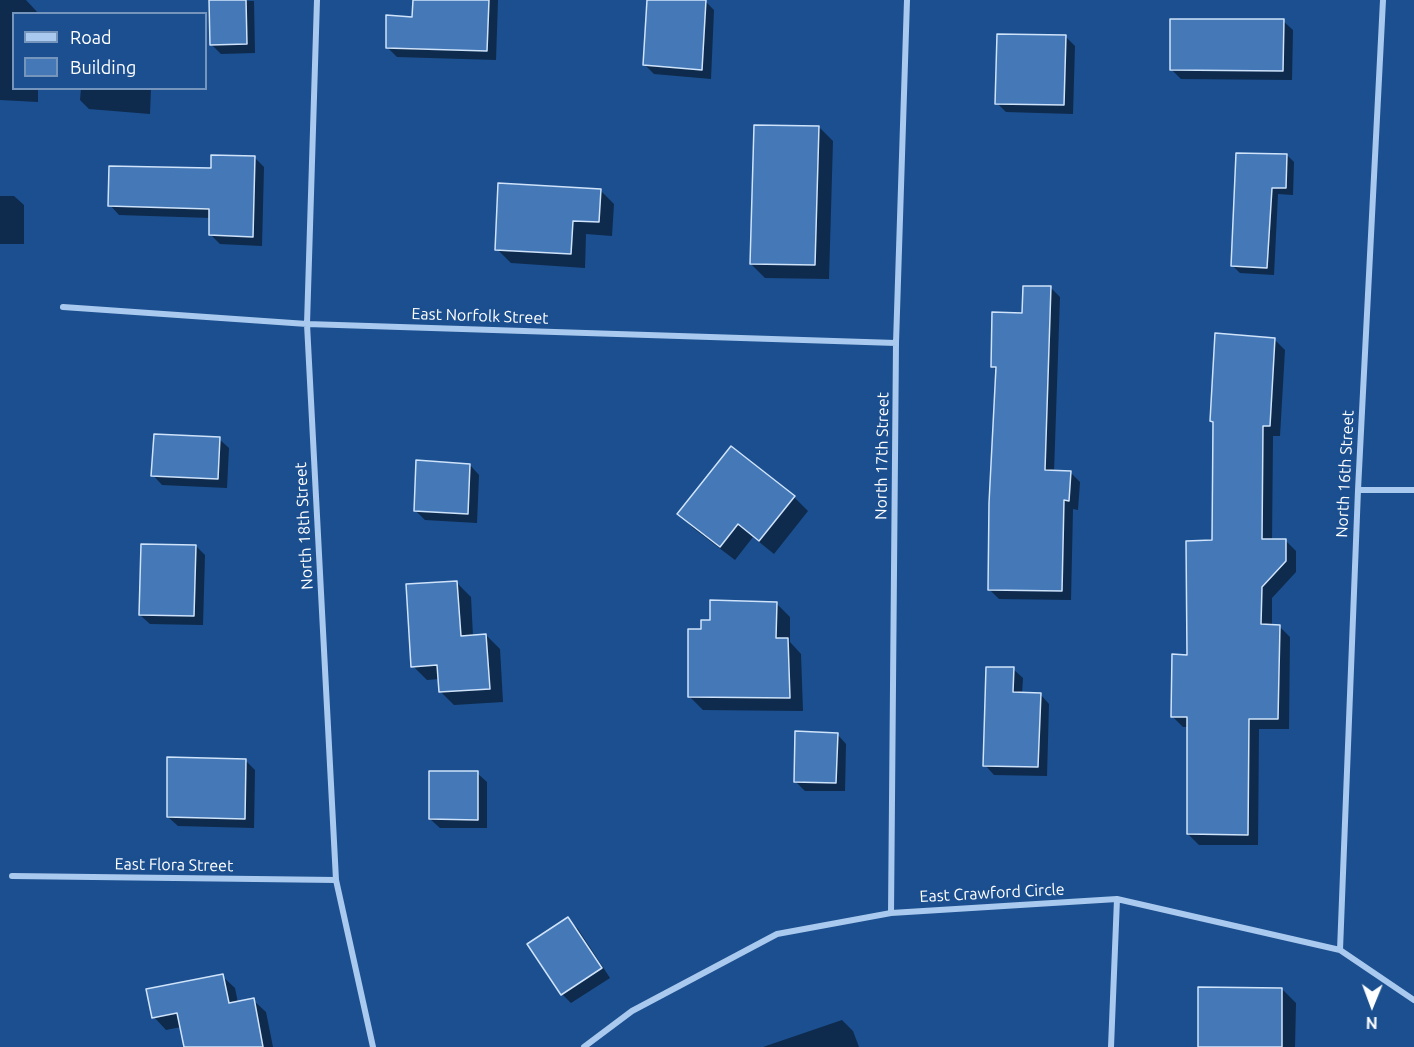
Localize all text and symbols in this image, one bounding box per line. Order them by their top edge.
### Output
legend [12,12,207,90]
text: Road [70,27,112,47]
text: Building [70,57,136,77]
street label: East Norfolk Street [411,304,549,328]
street label: North 17th Street [871,392,893,520]
street label: North 16th Street [1332,410,1358,538]
street label: North 18th Street [291,462,317,590]
street label: East Flora Street [115,854,233,876]
street label: East Crawford Circle [919,880,1065,906]
north arrow [1342,975,1402,1035]
text: N [1366,1014,1378,1032]

